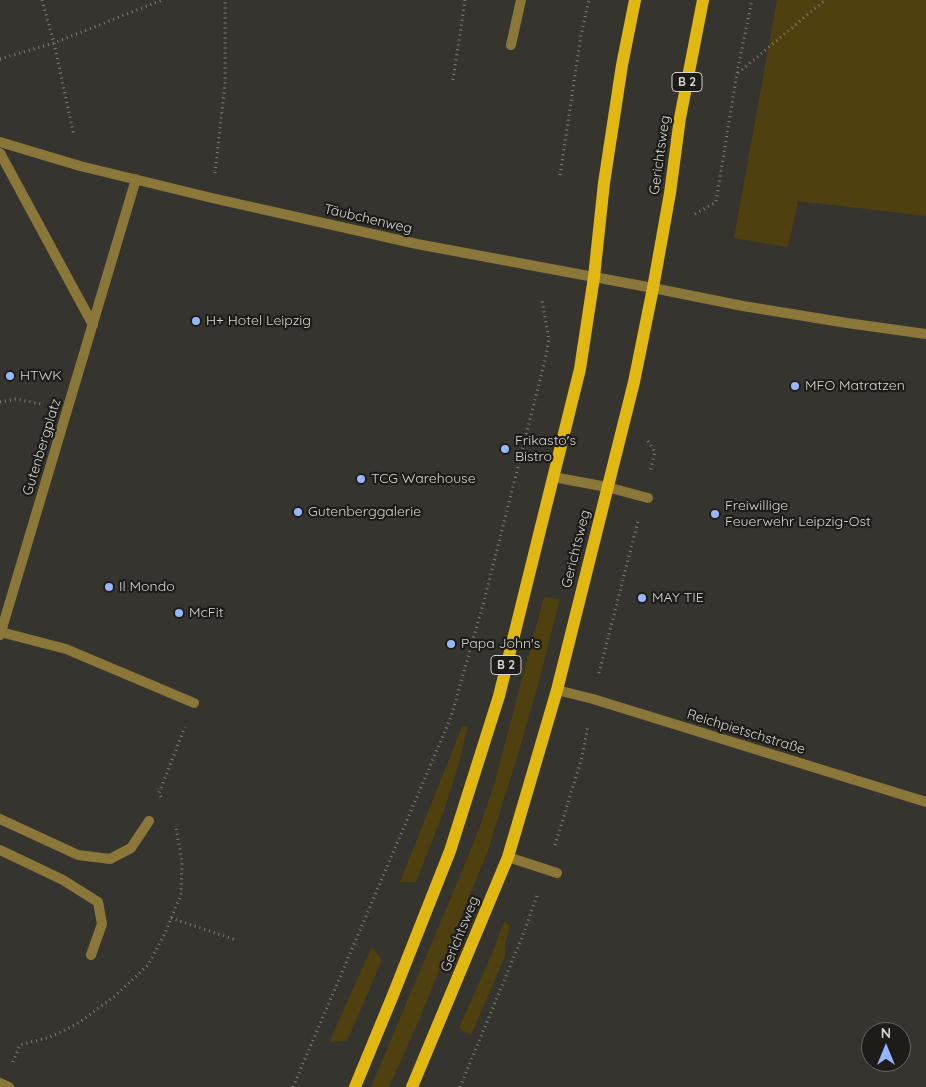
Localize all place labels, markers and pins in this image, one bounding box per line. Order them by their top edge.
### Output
place label: H+ Hotel Leipzig [206,313,311,329]
marker: H+ Hotel Leipzig [190,315,202,327]
place label: HTWK [20,368,62,384]
marker: HTWK [4,370,16,382]
place label: MFO Matratzen [805,378,905,394]
marker: MFO Matratzen [789,380,801,392]
place label: Frikasto's Bistro [515,433,576,466]
marker: Frikasto's Bistro [499,443,511,455]
place label: TCG Warehouse [371,471,476,487]
marker: TCG Warehouse [355,473,367,485]
place label: Freiwillige Feuerwehr Leipzig-Ost [725,498,871,530]
place label: Gutenberggalerie [308,504,421,520]
marker: Gutenberggalerie [292,506,304,518]
marker: Freiwillige Feuerwehr Leipzig-Ost [709,508,721,520]
place label: Il Mondo [119,579,175,595]
marker: Il Mondo [103,581,115,593]
place label: MAY TIE [652,590,704,606]
marker: MAY TIE [636,592,648,604]
place label: McFit [189,605,223,621]
marker: McFit [173,607,185,619]
place label: Papa John's [461,636,540,652]
marker: Papa John's [445,638,457,650]

